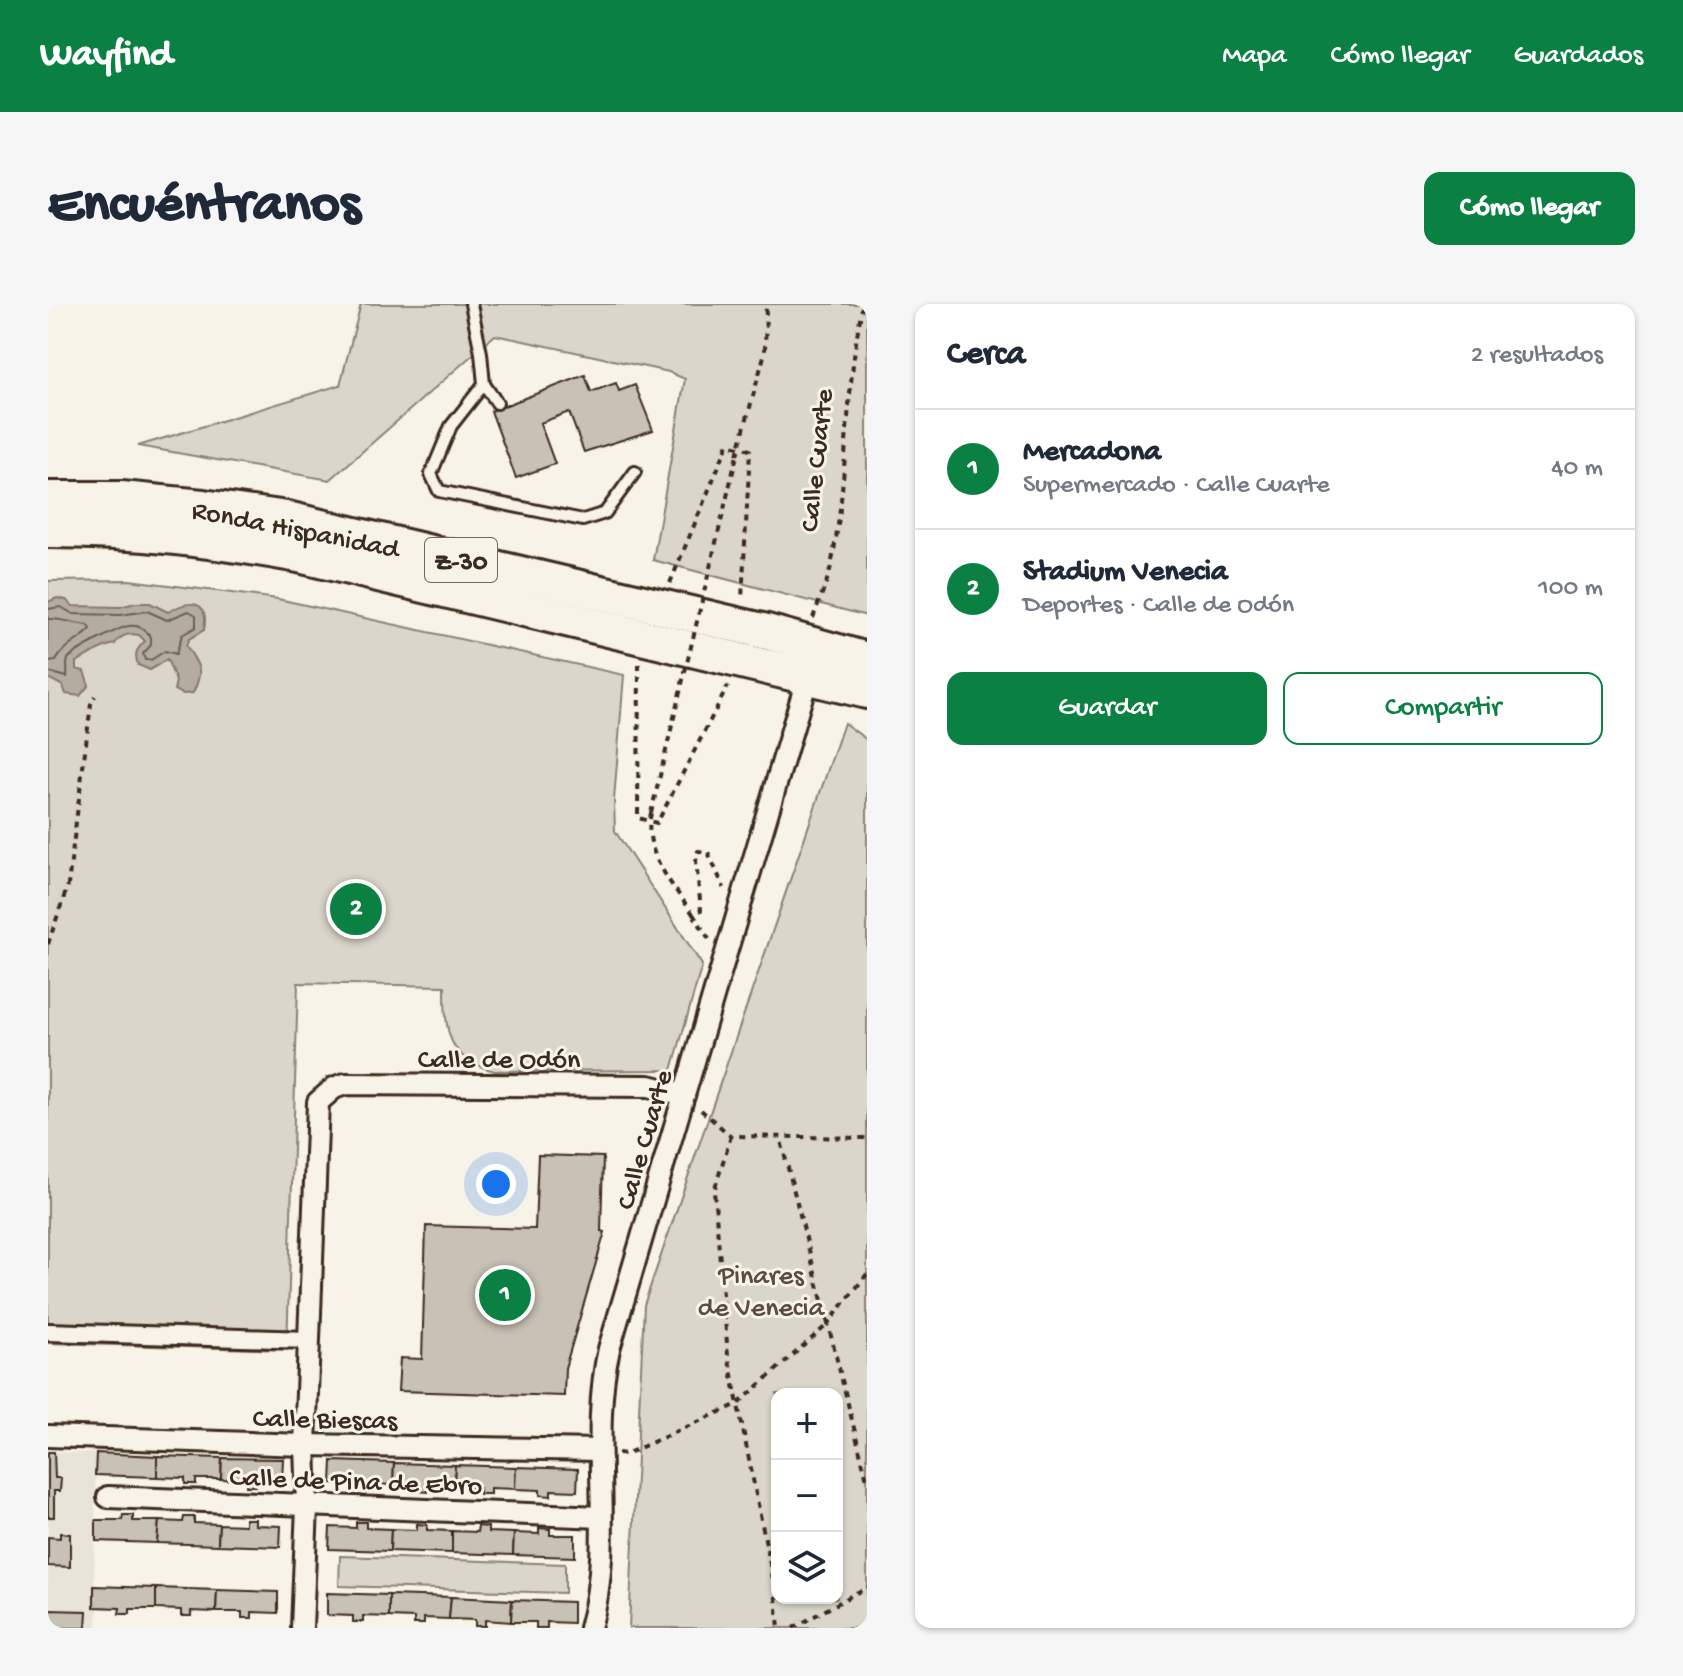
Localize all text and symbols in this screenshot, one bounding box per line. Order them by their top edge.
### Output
text: Wayfind [40,34,172,78]
text: Mapa [1222,40,1287,73]
text: Cómo llegar [1331,40,1470,73]
text: Guardados [1514,40,1643,73]
button: Cómo llegar [1424,172,1635,245]
text: Encuéntranos [48,175,360,241]
text: Cerca [947,336,1025,376]
text: 2 resultados [1471,341,1603,372]
street label: Calle Cuarte [795,387,842,534]
text: Mercadona [1023,436,1161,471]
text: 1 [968,454,978,485]
text: 40 m [1551,454,1603,485]
text: Supermercado · Calle Cuarte [1023,471,1330,502]
street label: Ronda Hispanidad [189,495,404,568]
road number: Z-30 [425,538,497,582]
text: Stadium Venecia [1023,556,1228,591]
text: 2 [967,574,979,605]
text: 100 m [1538,574,1603,605]
text: Deportes · Calle de Odón [1023,591,1294,622]
button: Guardar [947,672,1267,745]
button: Compartir [1283,672,1603,745]
pin: 2 [330,879,382,939]
street label: Calle de Odón [418,1045,581,1078]
street label: Calle Cuarte [611,1066,682,1214]
your location [476,1164,516,1204]
park label: Pinares de Venecia [698,1261,826,1326]
pin: 1 [479,1265,531,1325]
map controls [771,1388,843,1604]
button: + [771,1388,843,1460]
street label: Calle Biescas [252,1404,398,1439]
button: − [771,1460,843,1532]
street label: Calle de Pina de Ebro [229,1463,483,1504]
button: layers [771,1532,843,1604]

